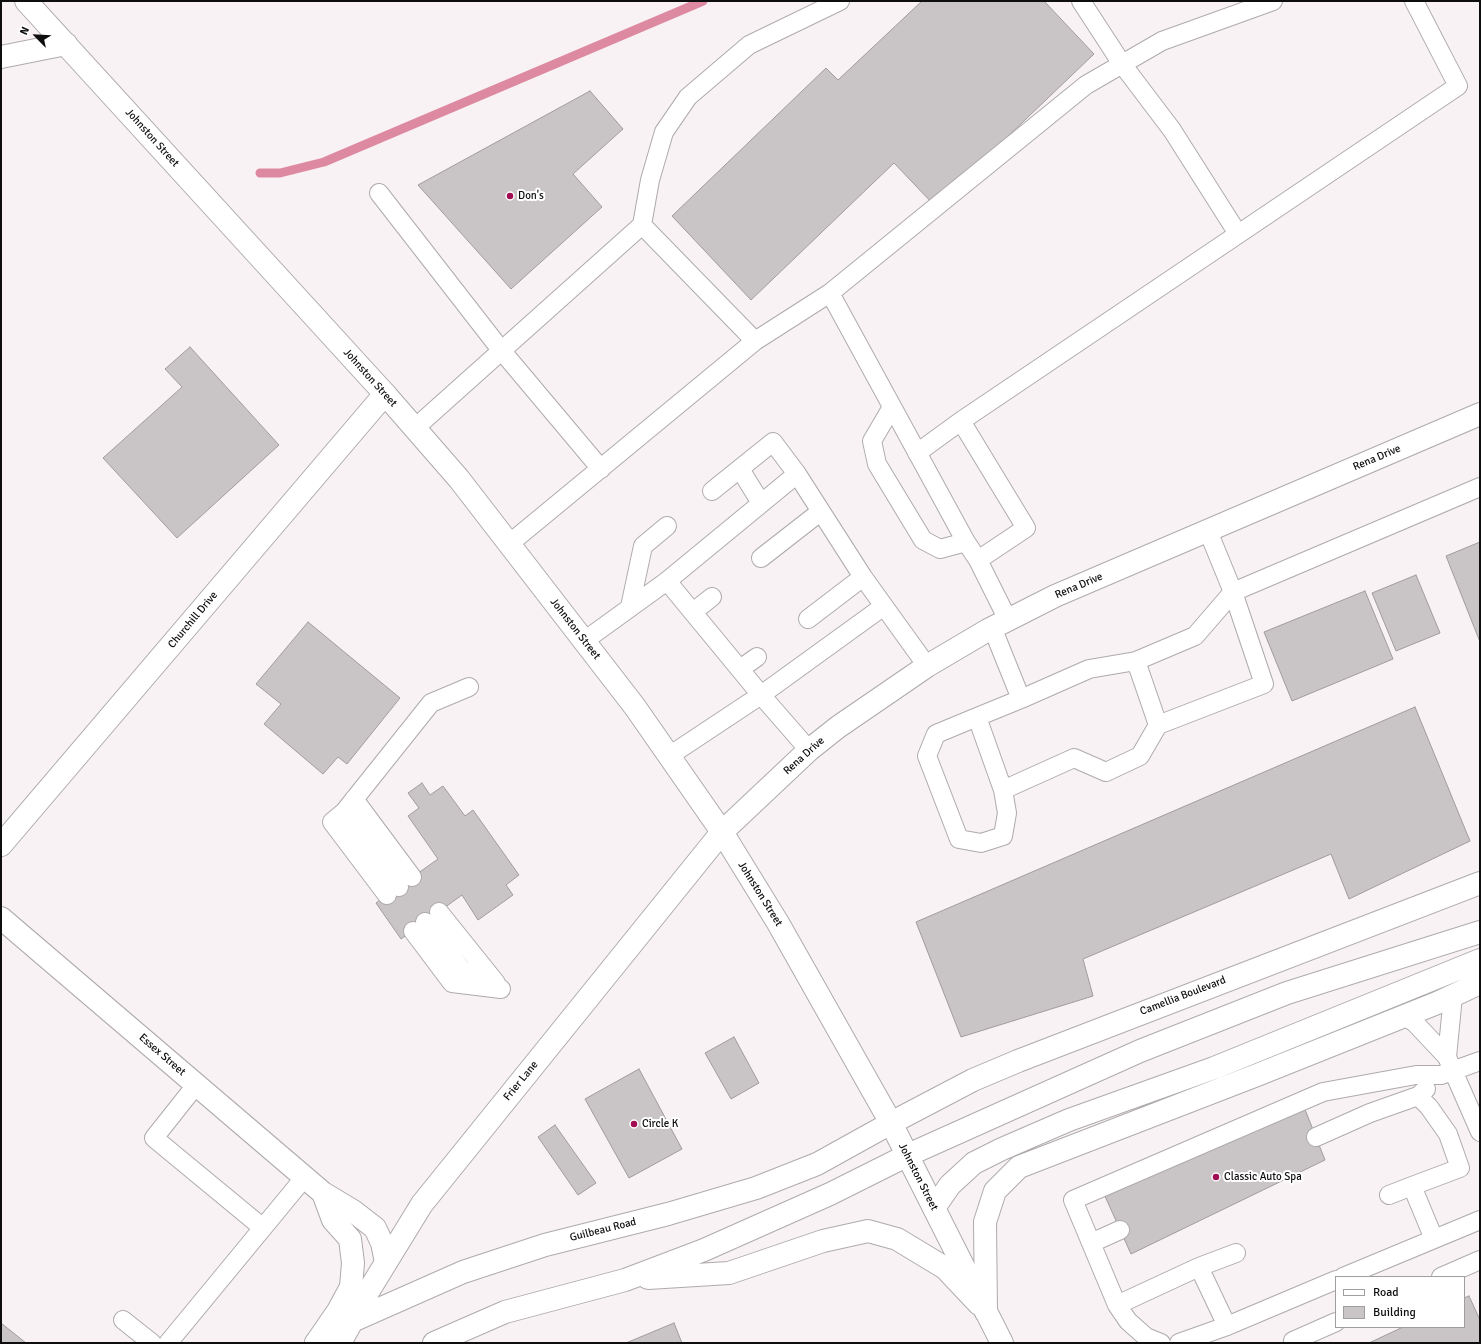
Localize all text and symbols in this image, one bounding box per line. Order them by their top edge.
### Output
north arrow [16,16,56,56]
text: N [17,25,32,37]
street label: Johnston Street [122,106,182,170]
place label: Don's [518,189,544,203]
marker: Don's [505,191,515,201]
street label: Johnston Street [340,346,400,410]
street label: Rena Drive [1351,442,1403,474]
street label: Rena Drive [1053,570,1105,602]
street label: Churchill Drive [165,589,221,651]
street label: Johnston Street [547,596,603,662]
street label: Rena Drive [781,734,827,778]
street label: Johnston Street [735,859,785,929]
street label: Camellia Boulevard [1138,974,1228,1018]
street label: Essex Street [136,1031,188,1079]
street label: Frier Lane [501,1058,541,1104]
place label: Circle K [642,1117,678,1131]
marker: Circle K [629,1119,639,1129]
street label: Johnston Street [895,1141,941,1213]
place label: Classic Auto Spa [1224,1170,1302,1184]
marker: Classic Auto Spa [1211,1172,1221,1182]
street label: Guilbeau Road [568,1215,638,1245]
legend [1335,1276,1465,1328]
text: Road [1373,1285,1399,1300]
text: Building [1373,1305,1416,1320]

